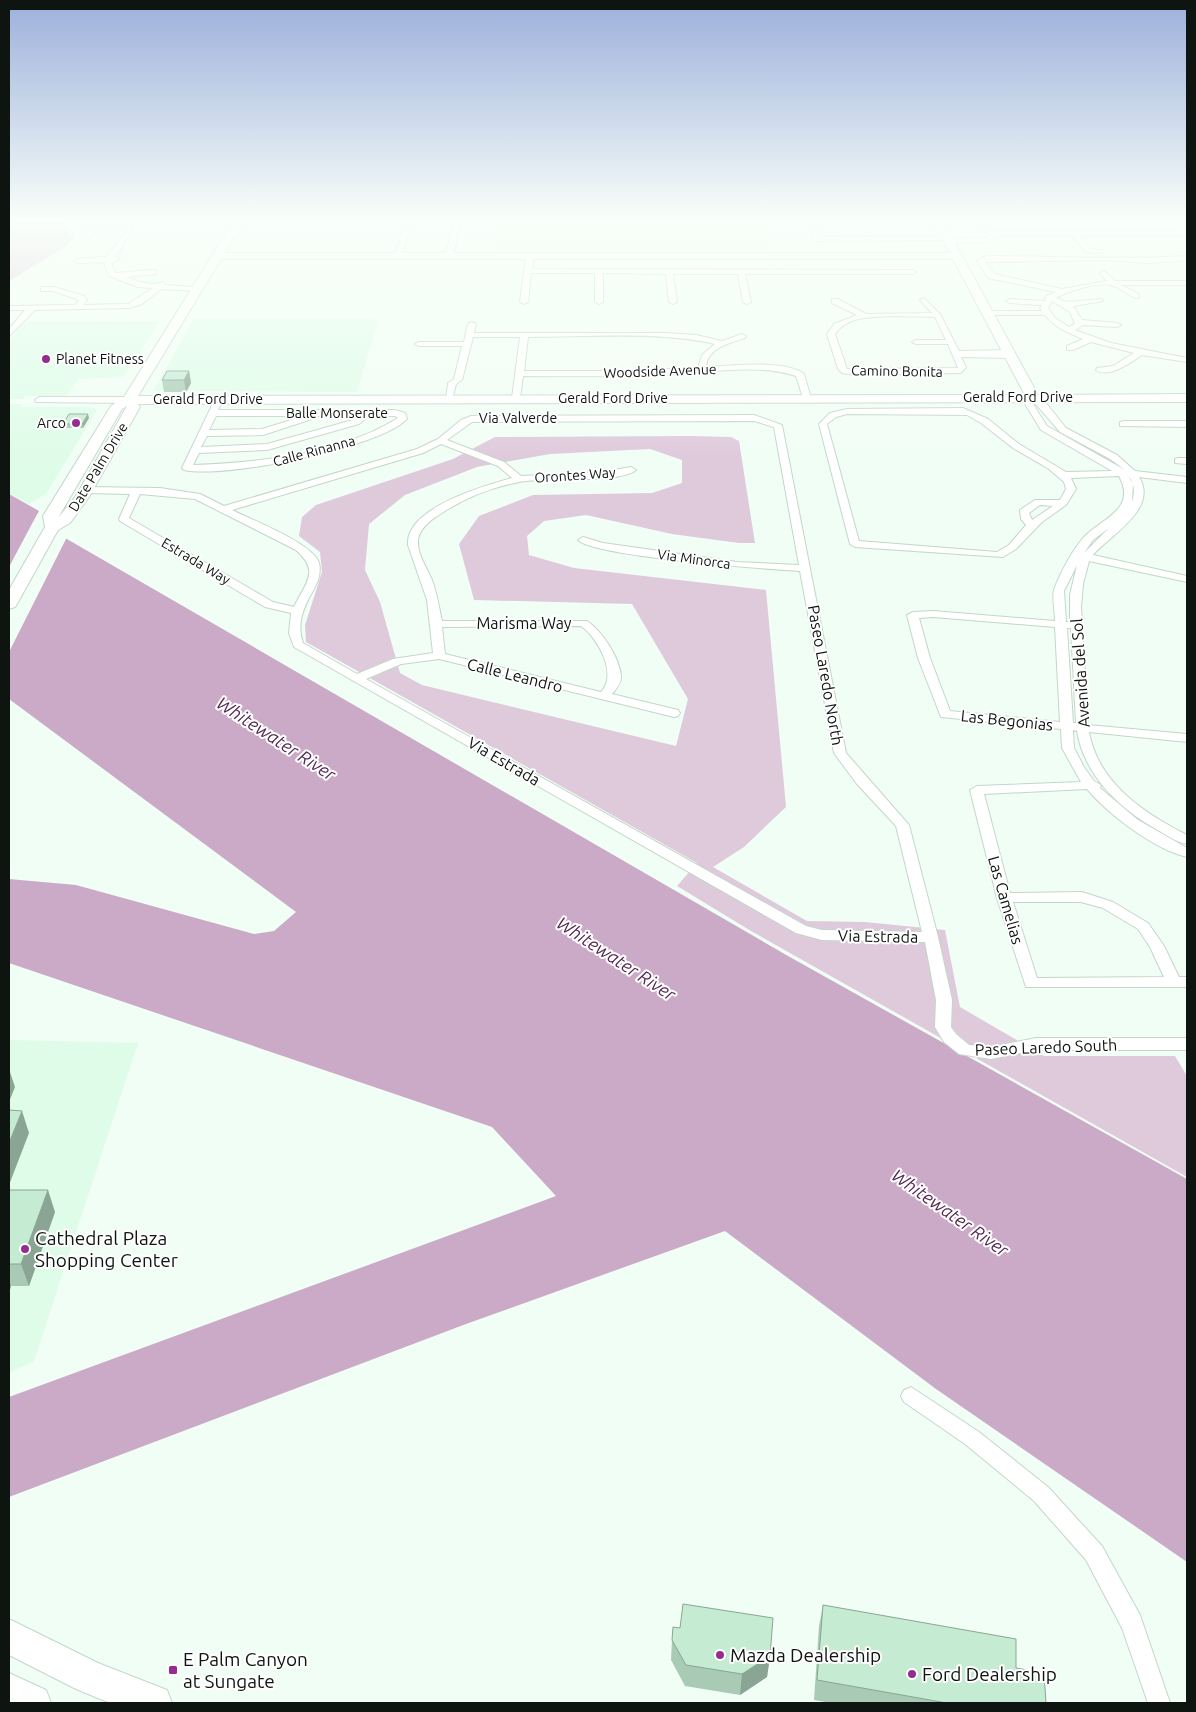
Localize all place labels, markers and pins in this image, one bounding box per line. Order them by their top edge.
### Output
place label: Planet Fitness [56,351,144,367]
marker: Planet Fitness [40,353,52,365]
place label: Arco [37,415,66,431]
marker: Arco [70,417,82,429]
place label: Cathedral Plaza Shopping Center [35,1227,178,1271]
marker: Cathedral Plaza Shopping Center [19,1243,31,1255]
place label: Mazda Dealership [730,1644,881,1666]
place label: E Palm Canyon at Sungate [183,1648,308,1692]
marker: Mazda Dealership [714,1649,726,1661]
place label: Ford Dealership [922,1663,1057,1685]
marker: E Palm Canyon at Sungate [167,1664,179,1676]
marker: Ford Dealership [906,1668,918,1680]

